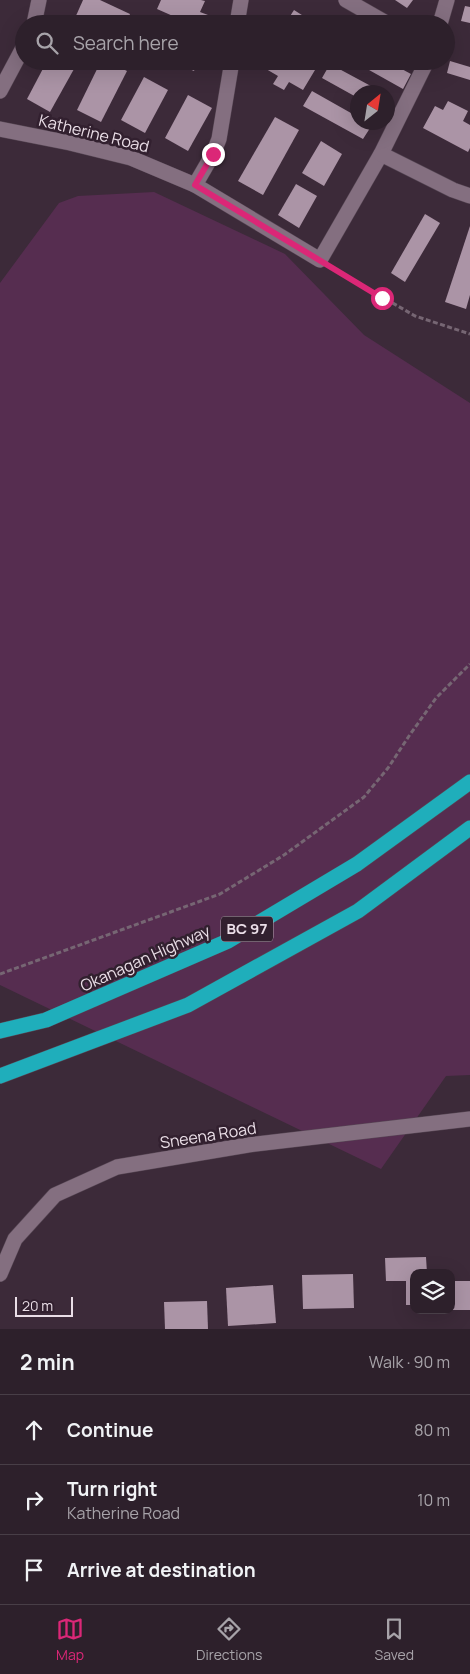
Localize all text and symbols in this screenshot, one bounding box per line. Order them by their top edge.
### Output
search box [15,15,455,70]
icon: search [33,29,61,57]
text: Search here [73,30,179,56]
north arrow [350,85,395,130]
street label: Katherine Road [36,109,152,157]
route end [202,143,225,166]
route start [371,287,394,310]
road number: BC 97 [221,916,273,942]
street label: Okanagan Highway [76,919,214,997]
street label: Sneena Road [158,1117,258,1153]
map controls [410,1269,455,1314]
button: layers [410,1269,455,1314]
scale bar [15,1294,72,1317]
text: 20 m [22,1296,53,1315]
text: 2 min [20,1348,75,1376]
text: Walk · 90 m [369,1351,450,1373]
icon: ahead [20,1416,48,1444]
text: Continue [67,1417,153,1443]
text: 80 m [414,1419,450,1441]
text: Turn right [67,1476,157,1502]
icon: right [20,1486,48,1514]
text: 10 m [417,1489,450,1511]
text: Katherine Road [67,1502,180,1524]
icon: arrive [20,1556,48,1584]
text: Arrive at destination [67,1557,256,1583]
tab: Map [56,1615,84,1664]
tab: Directions [196,1615,262,1664]
tab: Saved [375,1615,414,1664]

